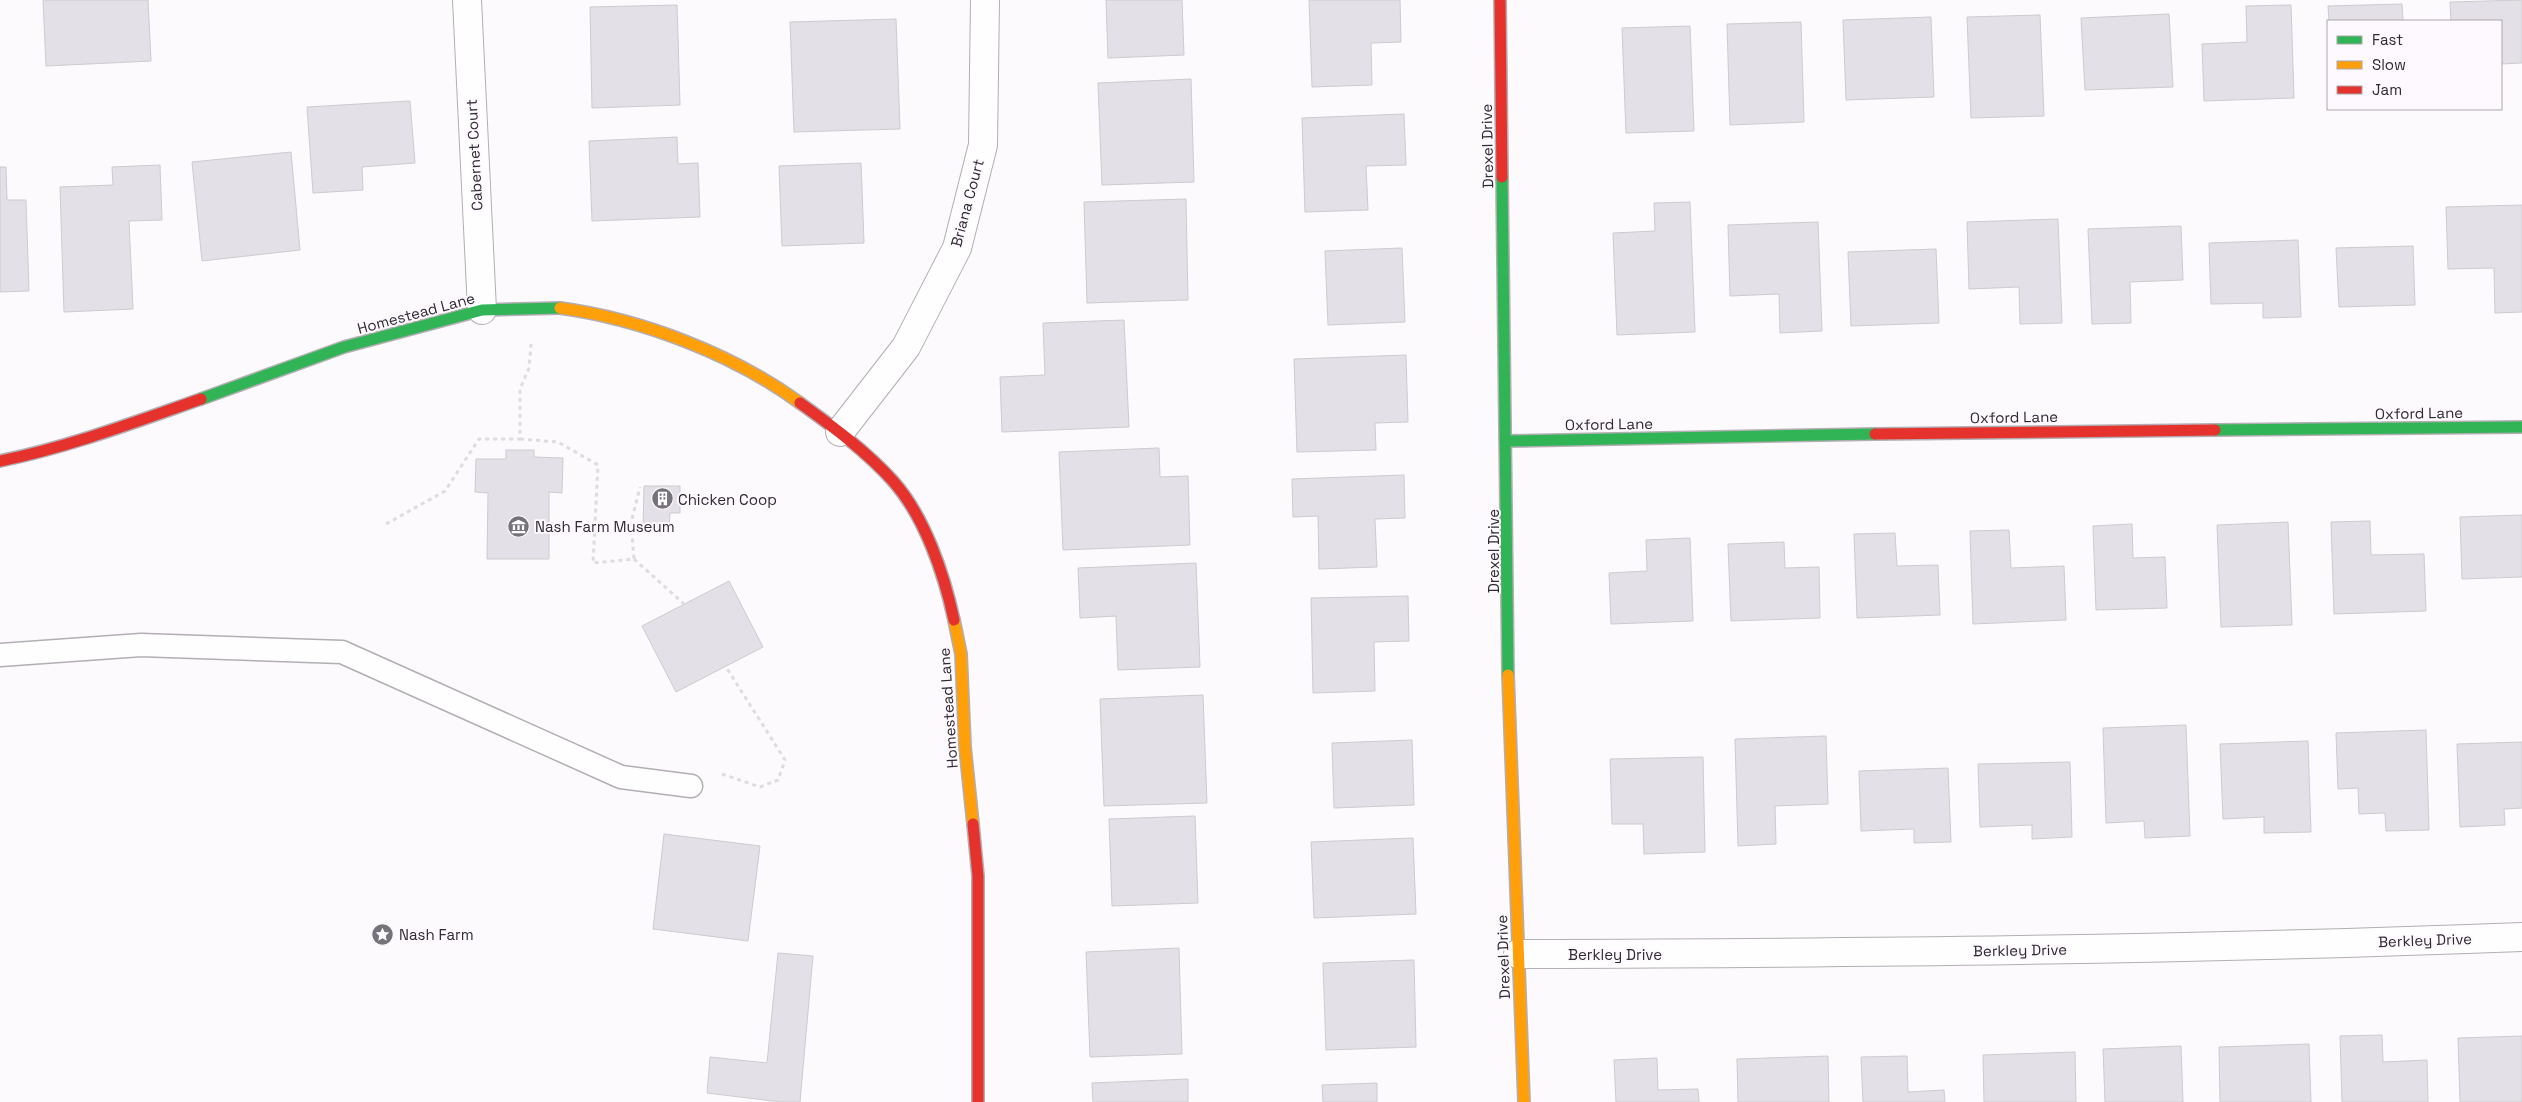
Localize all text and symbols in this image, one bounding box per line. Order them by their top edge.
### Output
legend [2327,20,2502,110]
text: Fast [2372,30,2403,49]
text: Slow [2372,55,2406,74]
text: Jam [2372,80,2402,99]
street label: Cabernet Court [462,99,486,211]
street label: Drexel Drive [1477,103,1497,188]
street label: Briana Court [946,157,988,249]
street label: Homestead Lane [355,288,477,338]
street label: Oxford Lane [2375,403,2463,423]
street label: Oxford Lane [1970,407,2058,427]
street label: Oxford Lane [1565,414,1653,434]
building icon: Chicken Coop [650,487,674,511]
place label: Chicken Coop [678,490,777,509]
street label: Drexel Drive [1484,509,1503,593]
museum icon: Nash Farm Museum [507,514,531,538]
place label: Nash Farm Museum [535,517,675,536]
street label: Homestead Lane [934,647,962,769]
street label: Drexel Drive [1492,914,1514,1000]
place icon: Nash Farm [371,922,395,946]
place label: Nash Farm [399,925,474,944]
street label: Berkley Drive [2378,929,2472,951]
street label: Berkley Drive [1973,940,2067,960]
street label: Berkley Drive [1568,945,1662,964]

